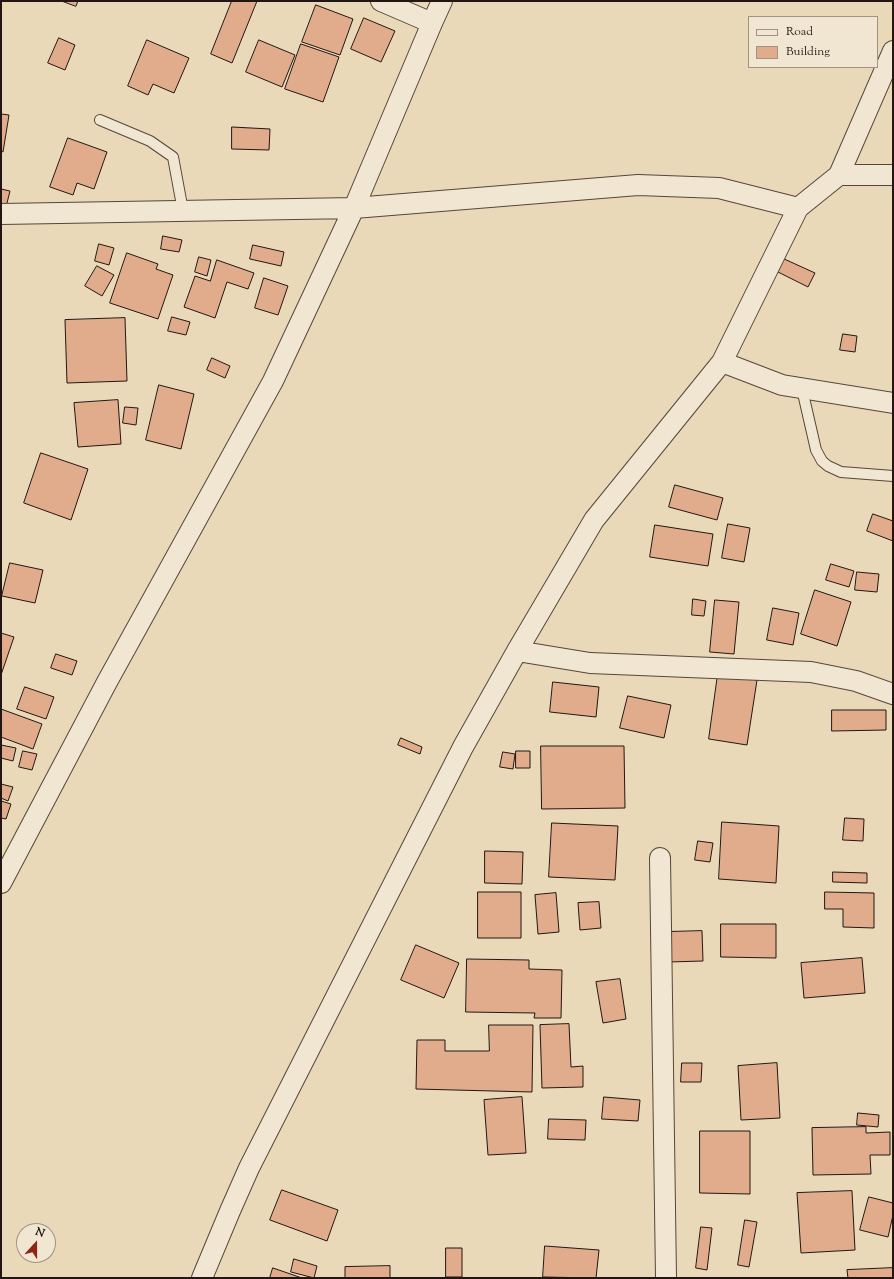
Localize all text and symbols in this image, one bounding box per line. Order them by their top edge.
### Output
legend [748,16,878,68]
text: Road [786,23,813,41]
text: Building [786,43,830,61]
north arrow [16,1223,56,1263]
text: N [33,1224,47,1242]

